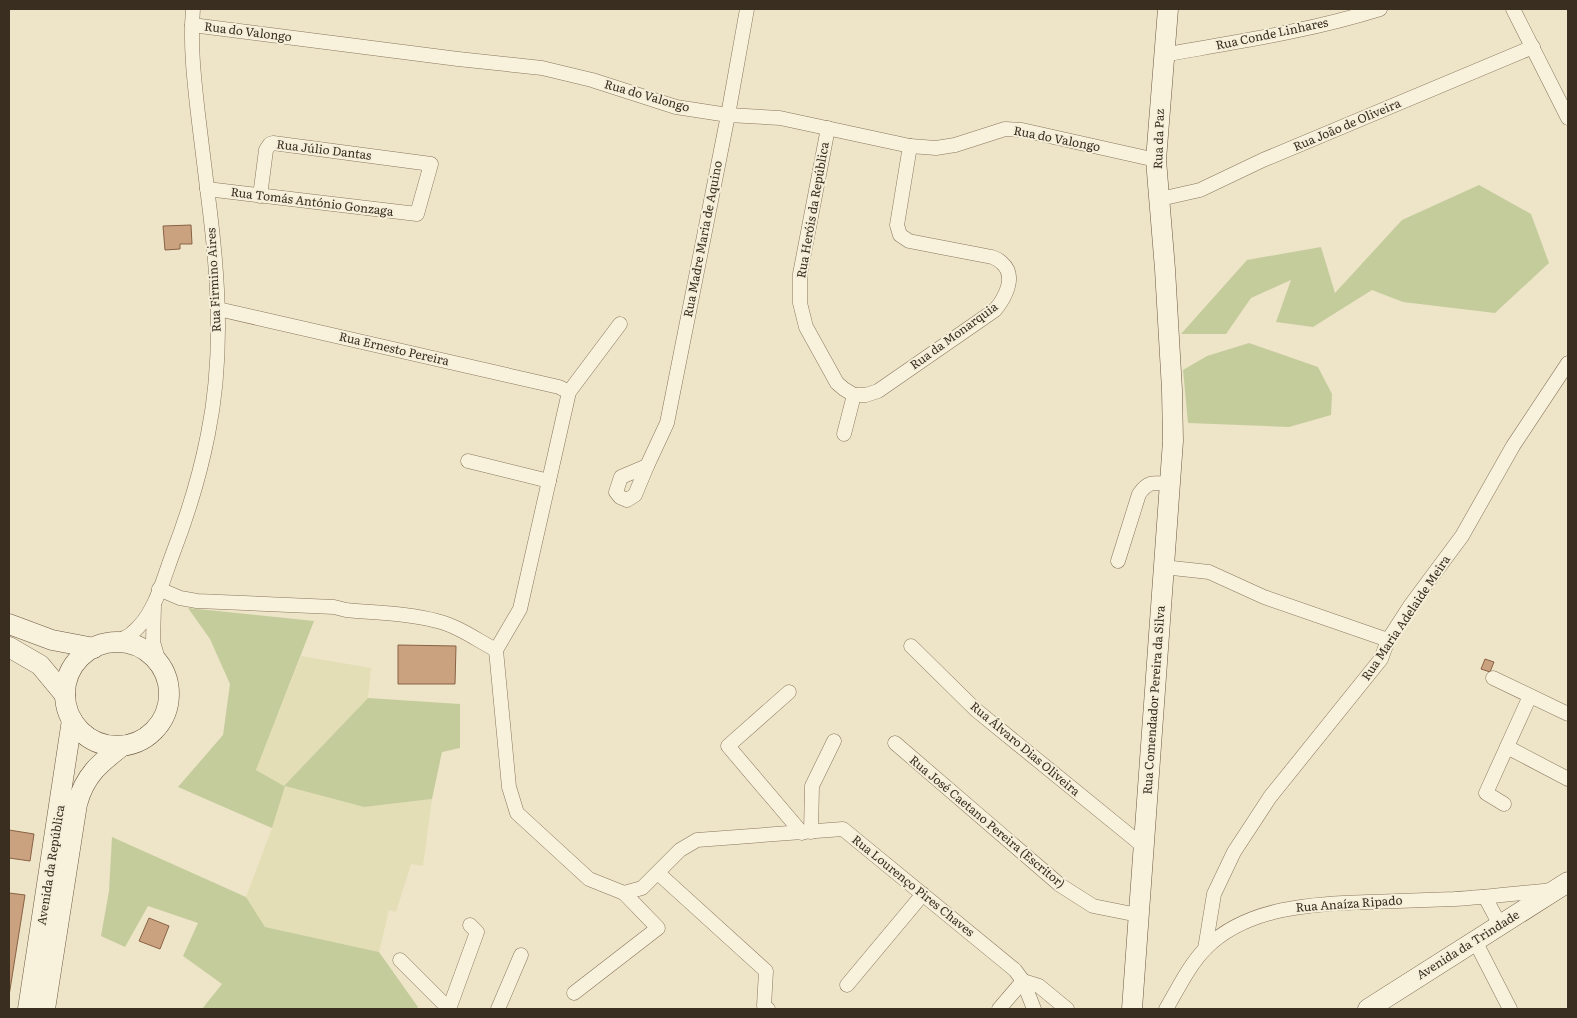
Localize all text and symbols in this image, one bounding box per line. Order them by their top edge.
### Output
street label: Rua Conde Linhares [1214,12,1330,54]
street label: Rua do Valongo [203,17,293,45]
street label: Rua do Valongo [602,74,692,116]
street label: Rua João de Oliveira [1290,93,1404,155]
street label: Rua da Paz [1148,108,1168,169]
street label: Rua do Valongo [1012,121,1102,155]
street label: Rua Júlio Dantas [276,134,373,164]
street label: Rua Heróis da República [791,140,833,279]
street label: Rua Madre Maria de Aquino [678,159,726,319]
street label: Rua Tomás António Gonzaga [230,182,395,220]
street label: Rua Firmino Aires [201,227,225,333]
street label: Rua da Monarquia [906,297,1001,373]
street label: Rua Ernesto Pereira [337,327,452,370]
street label: Rua Maria Adelaide Meira [1356,551,1454,684]
street label: Rua Comendador Pereira da Silva [1137,604,1169,795]
street label: Rua Álvaro Dias Oliveira [967,697,1085,800]
street label: Rua José Caetano Pereira (Escritor) [906,751,1069,892]
street label: Avenida da República [32,803,69,926]
street label: Rua Lourenço Pires Chaves [849,830,979,941]
street label: Rua Anaíza Ripado [1295,890,1403,916]
street label: Avenida da Trindade [1413,905,1522,983]

